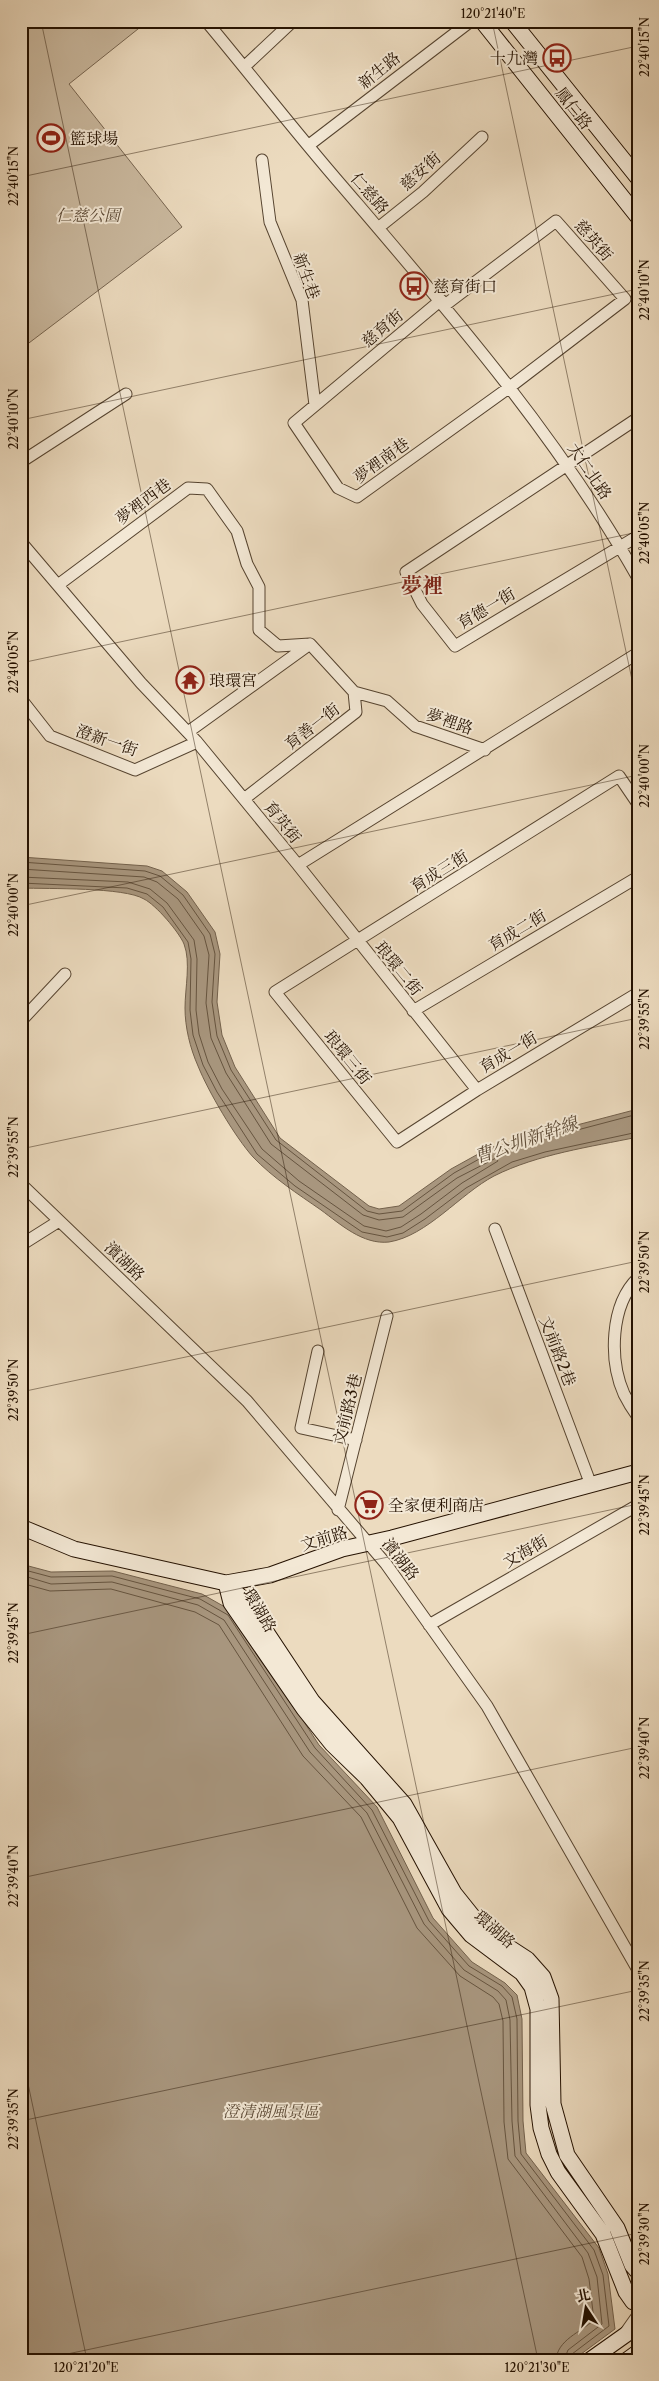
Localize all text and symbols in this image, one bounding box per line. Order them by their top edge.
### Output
text: 120°21'40"E [461,6,525,21]
text: 22°40'15"N [637,17,652,77]
bus stop icon: 十九灣 [542,43,572,73]
street label: 新生路 [354,47,404,93]
place label: 十九灣 [490,48,538,68]
street label: 鳳仁路 [551,83,597,133]
sports icon: 籃球場 [36,123,66,153]
place label: 籃球場 [70,128,118,148]
text: 22°40'15"N [6,146,21,206]
street label: 慈安街 [395,148,445,194]
street label: 仁慈路 [347,168,393,218]
park label: 仁慈公園 [56,205,123,225]
street label: 慈英街 [571,215,617,265]
street label: 新生巷 [289,250,325,302]
text: 22°40'10"N [637,259,652,321]
bus stop icon: 慈育街口 [399,271,429,301]
place label: 慈育街口 [433,276,497,296]
street label: 慈育街 [357,305,407,351]
text: 22°40'10"N [6,388,21,450]
street label: 夢裡南巷 [349,433,413,487]
street label: 大仁北路 [564,439,616,503]
street label: 夢裡西巷 [111,474,175,528]
text: 22°40'05"N [637,502,652,564]
district label: 夢裡 [401,573,443,598]
street label: 育德一街 [453,583,519,633]
text: 22°40'05"N [6,631,21,693]
temple icon: 琅環宮 [175,665,205,695]
place label: 琅環宮 [209,670,257,690]
street label: 育善一街 [281,698,343,754]
street label: 夢裡路 [424,704,476,738]
street label: 澄新一街 [73,720,141,760]
text: 22°40'00"N [637,744,652,808]
street label: 育英街 [260,797,306,847]
street label: 育成三街 [407,846,471,896]
text: 22°40'00"N [6,873,21,937]
street label: 育成二街 [484,905,550,955]
street label: 琅環二街 [371,937,427,999]
text: 22°39'55"N [637,988,652,1050]
street label: 琅環三街 [320,1026,376,1088]
street label: 育成一街 [475,1027,541,1077]
water label: 曹公圳新幹線 [471,1111,583,1168]
text: 22°39'55"N [6,1116,21,1178]
text: 22°39'50"N [637,1231,652,1293]
street label: 濱湖路 [101,1237,149,1285]
street label: 文前路2巷 [536,1313,580,1389]
text: 22°39'50"N [6,1359,21,1421]
street label: 文前路3巷 [328,1371,366,1447]
text: 22°39'45"N [637,1474,652,1536]
supermarket icon: 全家便利商店 [354,1490,384,1520]
place label: 全家便利商店 [388,1495,484,1515]
street label: 文前路 [298,1521,350,1555]
street label: 文海街 [499,1530,551,1572]
street label: 濱湖路 [378,1534,424,1584]
street label: 環湖路 [239,1584,281,1636]
text: 22°39'45"N [6,1602,21,1664]
text: 22°39'40"N [637,1717,652,1779]
text: 22°39'40"N [6,1845,21,1907]
street label: 環湖路 [470,1906,520,1952]
text: 22°39'35"N [637,1960,652,2022]
text: 22°39'35"N [6,2088,21,2150]
park label: 澄清湖風景區 [223,2101,321,2121]
text: 22°39'30"N [637,2203,652,2265]
north arrow [562,2284,612,2334]
text: 北 [575,2285,592,2306]
text: 120°21'20"E [53,2360,119,2375]
text: 120°21'30"E [505,2360,569,2375]

